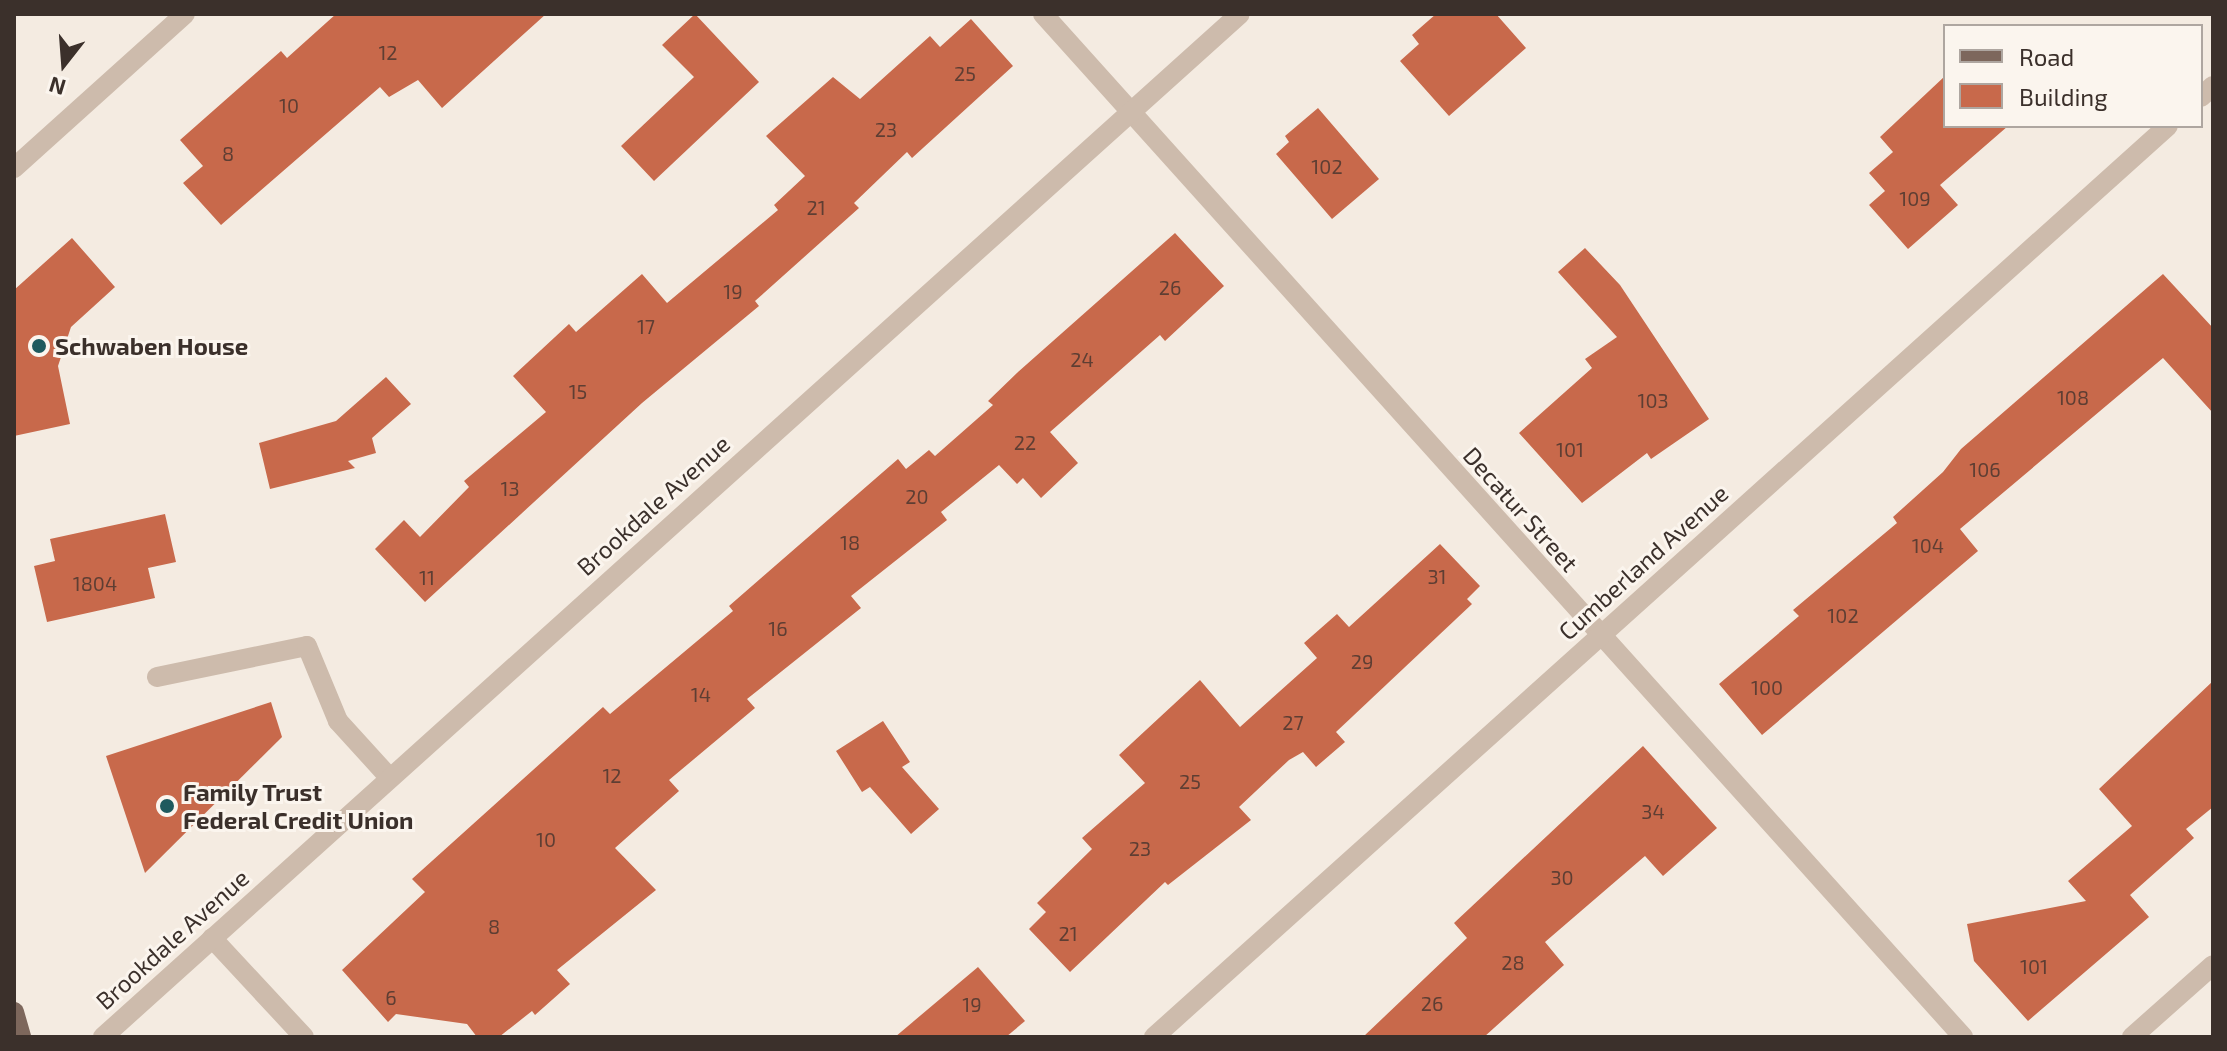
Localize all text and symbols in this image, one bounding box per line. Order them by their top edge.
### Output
north arrow [24,24,104,104]
legend [1943,24,2203,128]
house number: 12 [378,40,398,64]
text: Road [2019,42,2074,71]
house number: 25 [954,61,976,85]
text: N [46,72,68,102]
text: Building [2019,82,2108,111]
house number: 10 [279,93,299,117]
house number: 23 [875,117,897,141]
house number: 8 [222,141,234,165]
house number: 102 [1311,154,1343,178]
house number: 109 [1899,186,1931,210]
house number: 21 [806,195,826,219]
house number: 26 [1159,275,1181,299]
house number: 19 [723,279,743,303]
house number: 17 [637,314,655,338]
place label: Schwaben House [55,332,248,360]
marker: Schwaben House [30,337,48,355]
house number: 24 [1070,347,1094,371]
house number: 15 [569,379,587,403]
house number: 108 [2057,385,2089,409]
house number: 103 [1637,388,1669,412]
street label: Brookdale Avenue [571,429,735,581]
house number: 22 [1014,430,1036,454]
house number: 101 [1556,437,1584,461]
street label: Decatur Street [1457,441,1585,577]
house number: 106 [1969,457,2001,481]
house number: 13 [500,476,520,500]
street label: Cumberland Avenue [1552,478,1734,646]
house number: 20 [905,484,929,508]
house number: 18 [840,530,860,554]
house number: 104 [1912,533,1944,557]
house number: 31 [1427,564,1447,588]
house number: 11 [419,565,435,589]
house number: 1804 [73,571,117,595]
house number: 102 [1827,603,1859,627]
house number: 16 [768,616,788,640]
house number: 29 [1351,649,1373,673]
house number: 100 [1751,675,1783,699]
house number: 14 [691,682,711,706]
house number: 27 [1282,710,1304,734]
house number: 12 [602,763,622,787]
house number: 25 [1179,769,1201,793]
place label: Family Trust Federal Credit Union [183,778,414,834]
marker: Family Trust Federal Credit Union [158,797,176,815]
house number: 34 [1641,799,1665,823]
house number: 10 [536,827,556,851]
house number: 23 [1129,836,1151,860]
street label: Brookdale Avenue [90,863,254,1015]
house number: 30 [1550,865,1574,889]
house number: 8 [488,914,500,938]
house number: 21 [1058,921,1078,945]
house number: 28 [1501,950,1525,974]
house number: 101 [2020,954,2048,978]
house number: 6 [385,985,397,1009]
house number: 26 [1421,991,1443,1015]
house number: 19 [962,992,982,1016]

